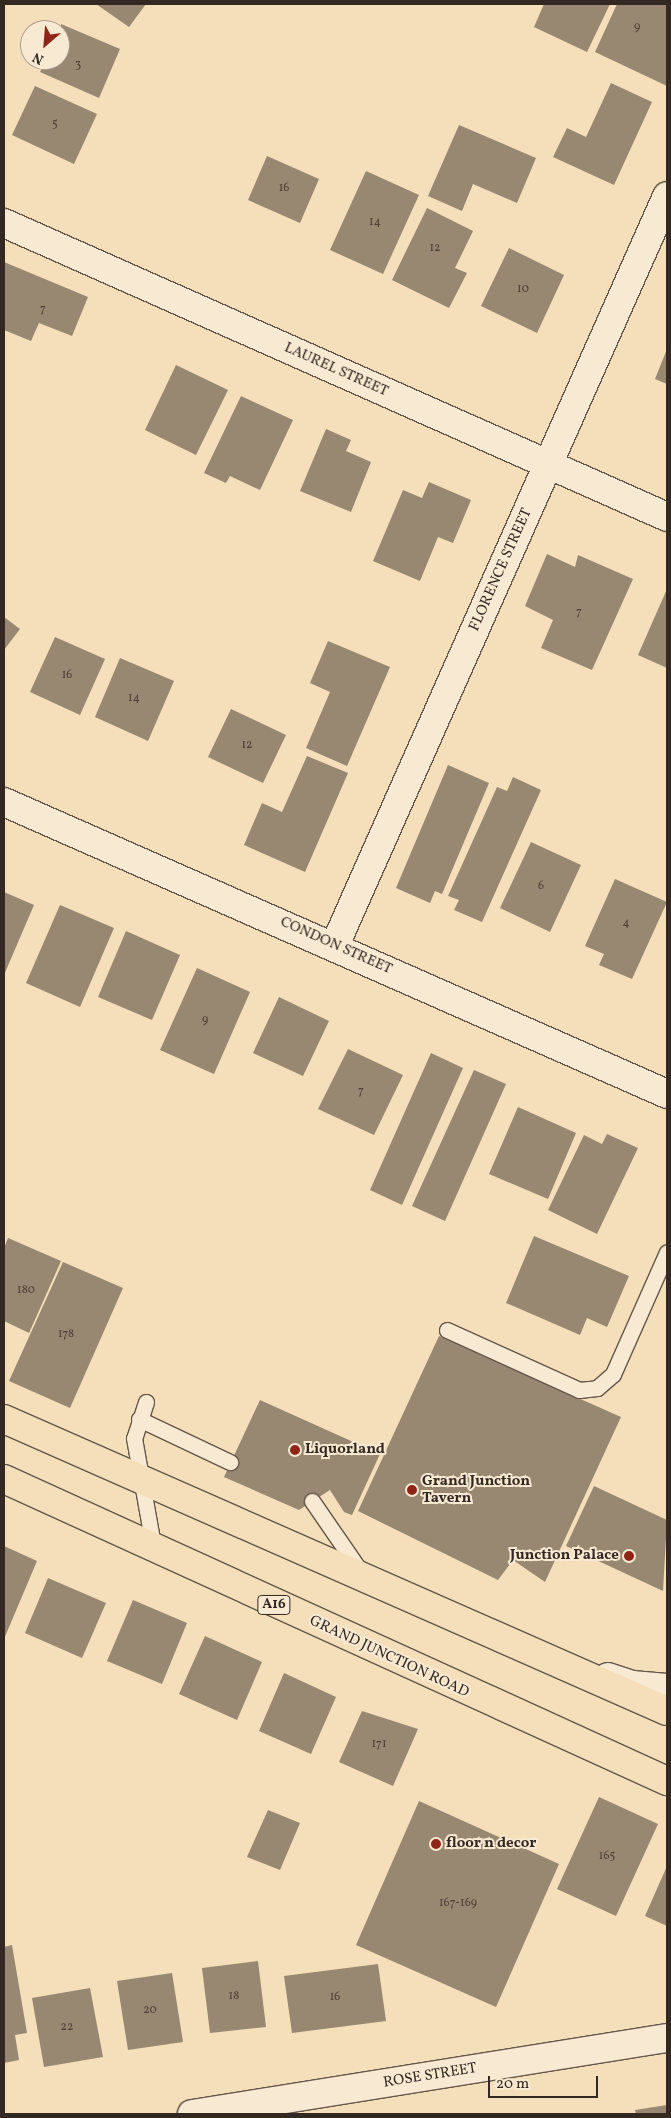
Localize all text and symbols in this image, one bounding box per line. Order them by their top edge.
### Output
north arrow [20,20,70,70]
house number: 9 [634,21,640,35]
text: N [30,47,47,69]
house number: 3 [75,59,81,73]
house number: 5 [52,118,58,132]
house number: 16 [279,182,289,196]
house number: 14 [369,216,381,230]
house number: 12 [429,242,441,256]
house number: 10 [517,283,529,297]
house number: 7 [40,303,46,317]
street label: LAUREL STREET [281,339,391,401]
street label: FLORENCE STREET [466,506,536,634]
house number: 7 [576,606,582,620]
house number: 16 [62,669,72,683]
house number: 14 [128,692,140,706]
house number: 12 [241,739,253,753]
house number: 6 [538,880,544,894]
street label: CONDON STREET [277,913,395,979]
house number: 4 [622,917,630,931]
house number: 9 [202,1014,208,1028]
house number: 7 [358,1085,364,1099]
house number: 180 [17,1284,35,1298]
house number: 178 [58,1328,74,1342]
place label: Liquorland [305,1441,385,1459]
marker: Liquorland [289,1444,301,1456]
place label: Grand Junction Tavern [422,1472,530,1507]
marker: Grand Junction Tavern [406,1484,418,1496]
place label: Junction Palace [510,1547,619,1565]
marker: Junction Palace [623,1550,635,1562]
road number: A16 [256,1594,292,1616]
street label: GRAND JUNCTION ROAD [306,1612,472,1702]
house number: 171 [371,1738,387,1752]
place label: floor n decor [446,1835,536,1853]
marker: floor n decor [430,1838,442,1850]
house number: 165 [599,1850,615,1864]
house number: 167-169 [439,1897,477,1911]
house number: 18 [229,1990,239,2004]
house number: 16 [330,1991,340,2005]
house number: 20 [143,2004,157,2018]
house number: 22 [61,2021,73,2035]
street label: ROSE STREET [382,2060,478,2092]
scale bar [491,2066,601,2098]
text: 20 m [496,2074,529,2095]

